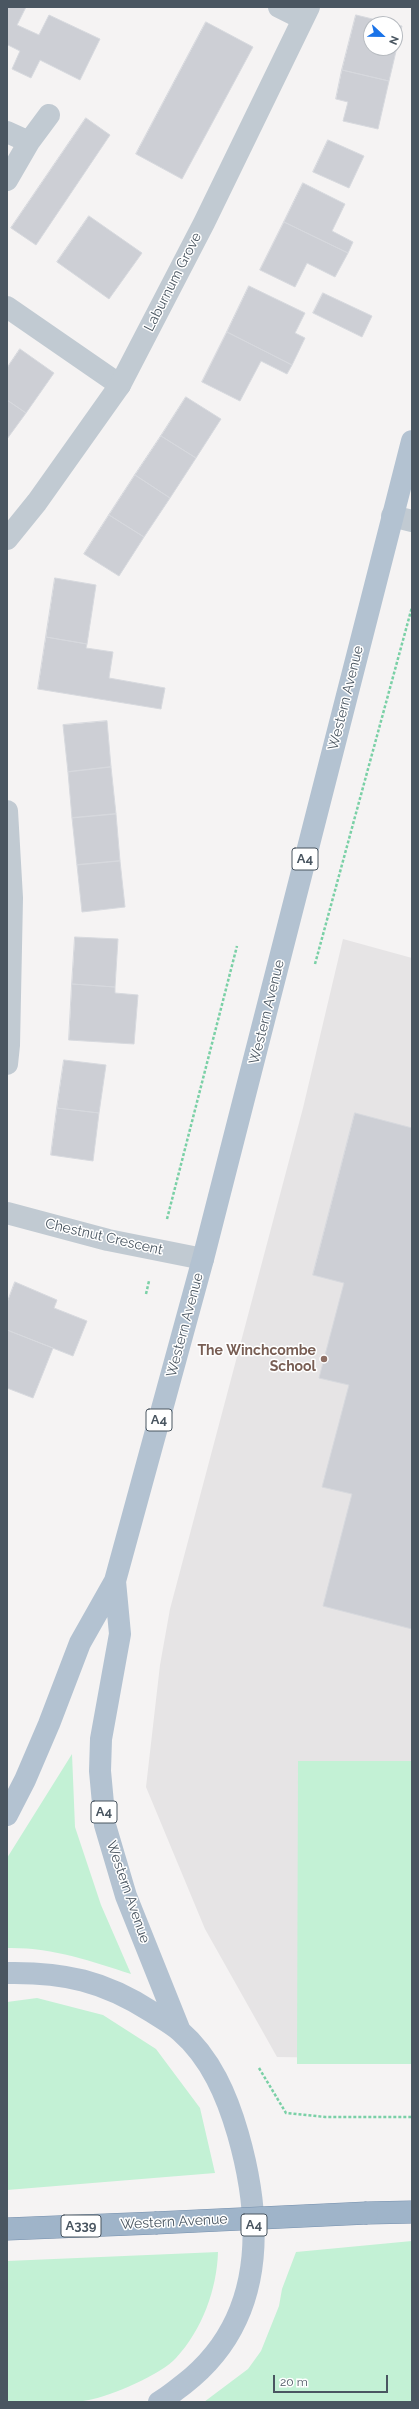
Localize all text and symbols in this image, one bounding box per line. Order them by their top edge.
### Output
north arrow [363,16,403,56]
text: N [386,34,401,47]
street label: Laburnum Grove [141,230,205,334]
street label: Western Avenue [325,644,367,752]
road number: A4 [292,848,318,870]
street label: Western Avenue [246,958,288,1066]
street label: Chestnut Crescent [44,1215,164,1259]
street label: Western Avenue [163,1271,207,1379]
place label: The Winchcombe School [197,1343,316,1376]
marker: The Winchcombe School [319,1354,329,1364]
road number: A4 [146,1409,172,1431]
road number: A4 [91,1801,117,1823]
street label: Western Avenue [103,1839,153,1945]
street label: Western Avenue [120,2211,228,2233]
road number: A4 [241,2214,267,2236]
road number: A339 [61,2215,101,2237]
scale bar [275,2367,390,2393]
text: 20 m [280,2375,308,2389]

